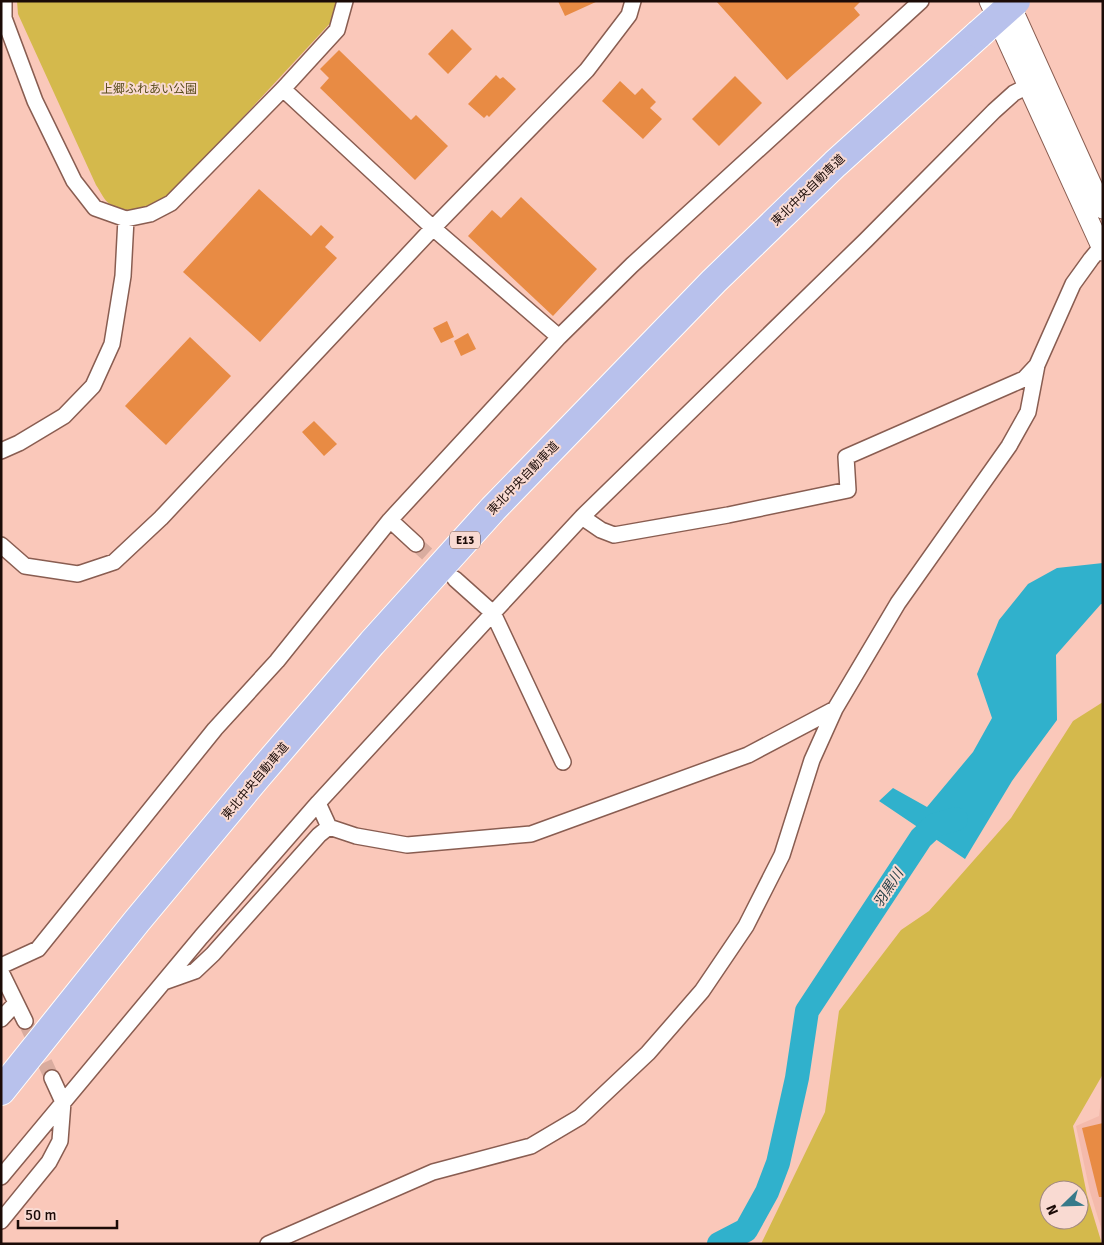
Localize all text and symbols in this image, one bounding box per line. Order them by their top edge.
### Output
park label: 上郷ふれあい公園 [101,82,197,97]
street label: 東北中央自動車道 [769,152,848,229]
street label: 東北中央自動車道 [485,439,562,518]
road number: E13 [450,532,480,548]
street label: 東北中央自動車道 [219,740,292,823]
water label: 羽黒川 [870,864,908,911]
north arrow [1039,1180,1089,1230]
scale bar [18,1198,116,1230]
text: N [1043,1202,1062,1218]
text: 50 m [25,1206,56,1224]

